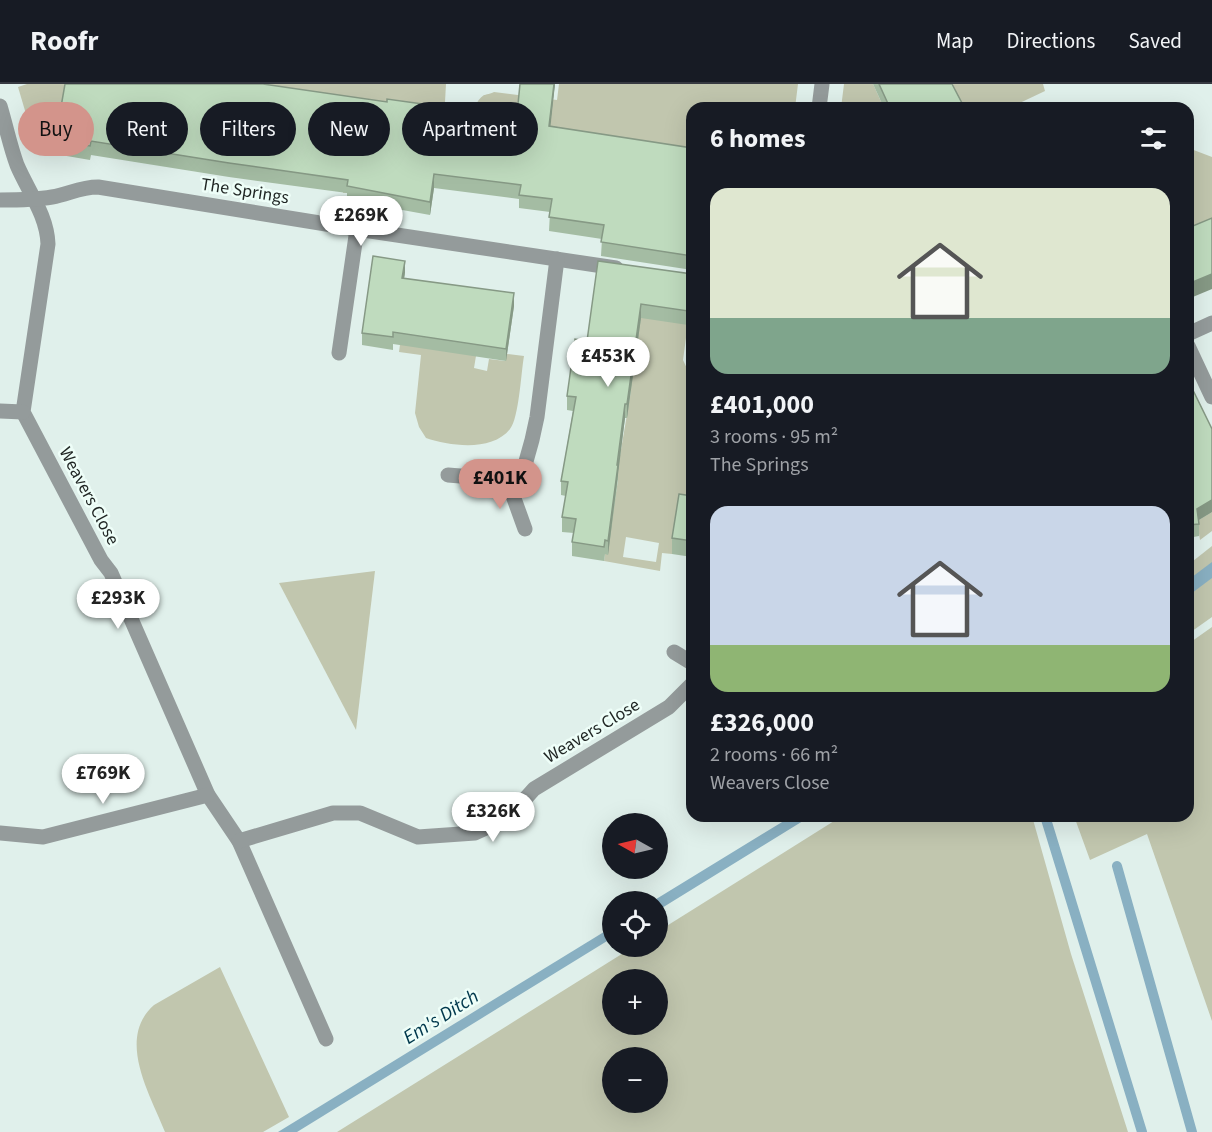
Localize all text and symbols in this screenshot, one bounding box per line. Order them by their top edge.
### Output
text: Roofr [30,21,99,61]
text: Map [936,26,974,56]
text: Directions [1007,26,1095,56]
text: Saved [1128,26,1182,56]
chip: Buy [18,102,94,156]
chip: Rent [106,102,188,156]
chip: Filters [200,102,296,156]
chip: New [308,102,390,156]
chip: Apartment [402,102,538,156]
text: 6 homes [710,120,805,157]
icon: filters [1137,122,1170,155]
street label: The Springs [199,172,291,210]
pin: £269K [319,196,403,247]
text: £269K [334,201,388,229]
icon: home [886,227,994,335]
pin: £453K [566,337,650,388]
text: £453K [581,342,635,370]
text: £401,000 [710,386,814,423]
text: 3 rooms · 95 m² [710,423,838,451]
street label: Weavers Close [53,443,125,549]
text: The Springs [710,451,809,479]
pin: £401K [458,459,542,510]
text: £401K [473,464,527,492]
icon: home [886,545,994,653]
pin: £293K [76,579,160,630]
text: £293K [91,584,145,612]
street label: Weavers Close [539,693,645,769]
text: £326,000 [710,704,814,741]
text: 2 rooms · 66 m² [710,741,838,769]
pin: £769K [61,754,145,805]
text: £769K [76,759,130,787]
text: Weavers Close [710,769,830,797]
pin: £326K [451,792,535,843]
text: £326K [466,797,520,825]
north arrow [602,813,668,879]
map controls [602,813,668,1113]
button: locate [602,891,668,957]
button: + [602,969,668,1035]
water label: Em's Ditch [398,983,484,1051]
button: − [602,1047,668,1113]

